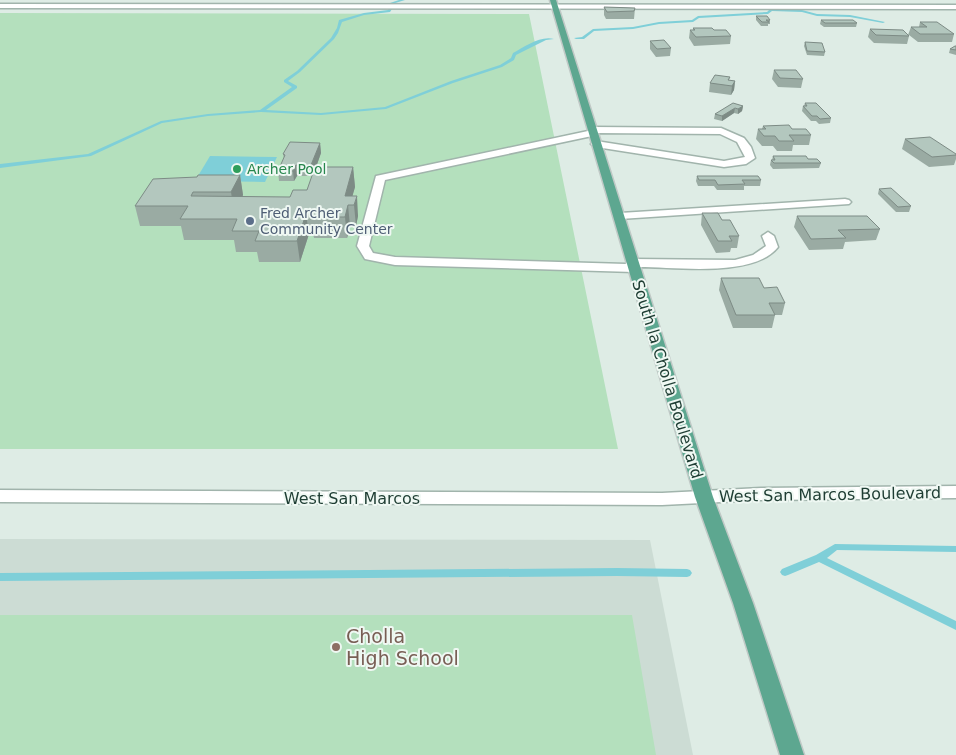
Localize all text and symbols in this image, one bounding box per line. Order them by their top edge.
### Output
place label: Archer Pool [247,161,326,177]
marker: Archer Pool [231,163,243,175]
place label: Fred Archer Community Center [260,205,393,237]
marker: Fred Archer Community Center [244,215,256,227]
street label: South la Cholla Boulevard [628,278,707,481]
street label: West San Marcos Boulevard [719,483,941,506]
street label: West San Marcos [284,489,420,508]
place label: Cholla High School [346,625,459,669]
marker: Cholla High School [330,641,342,653]

